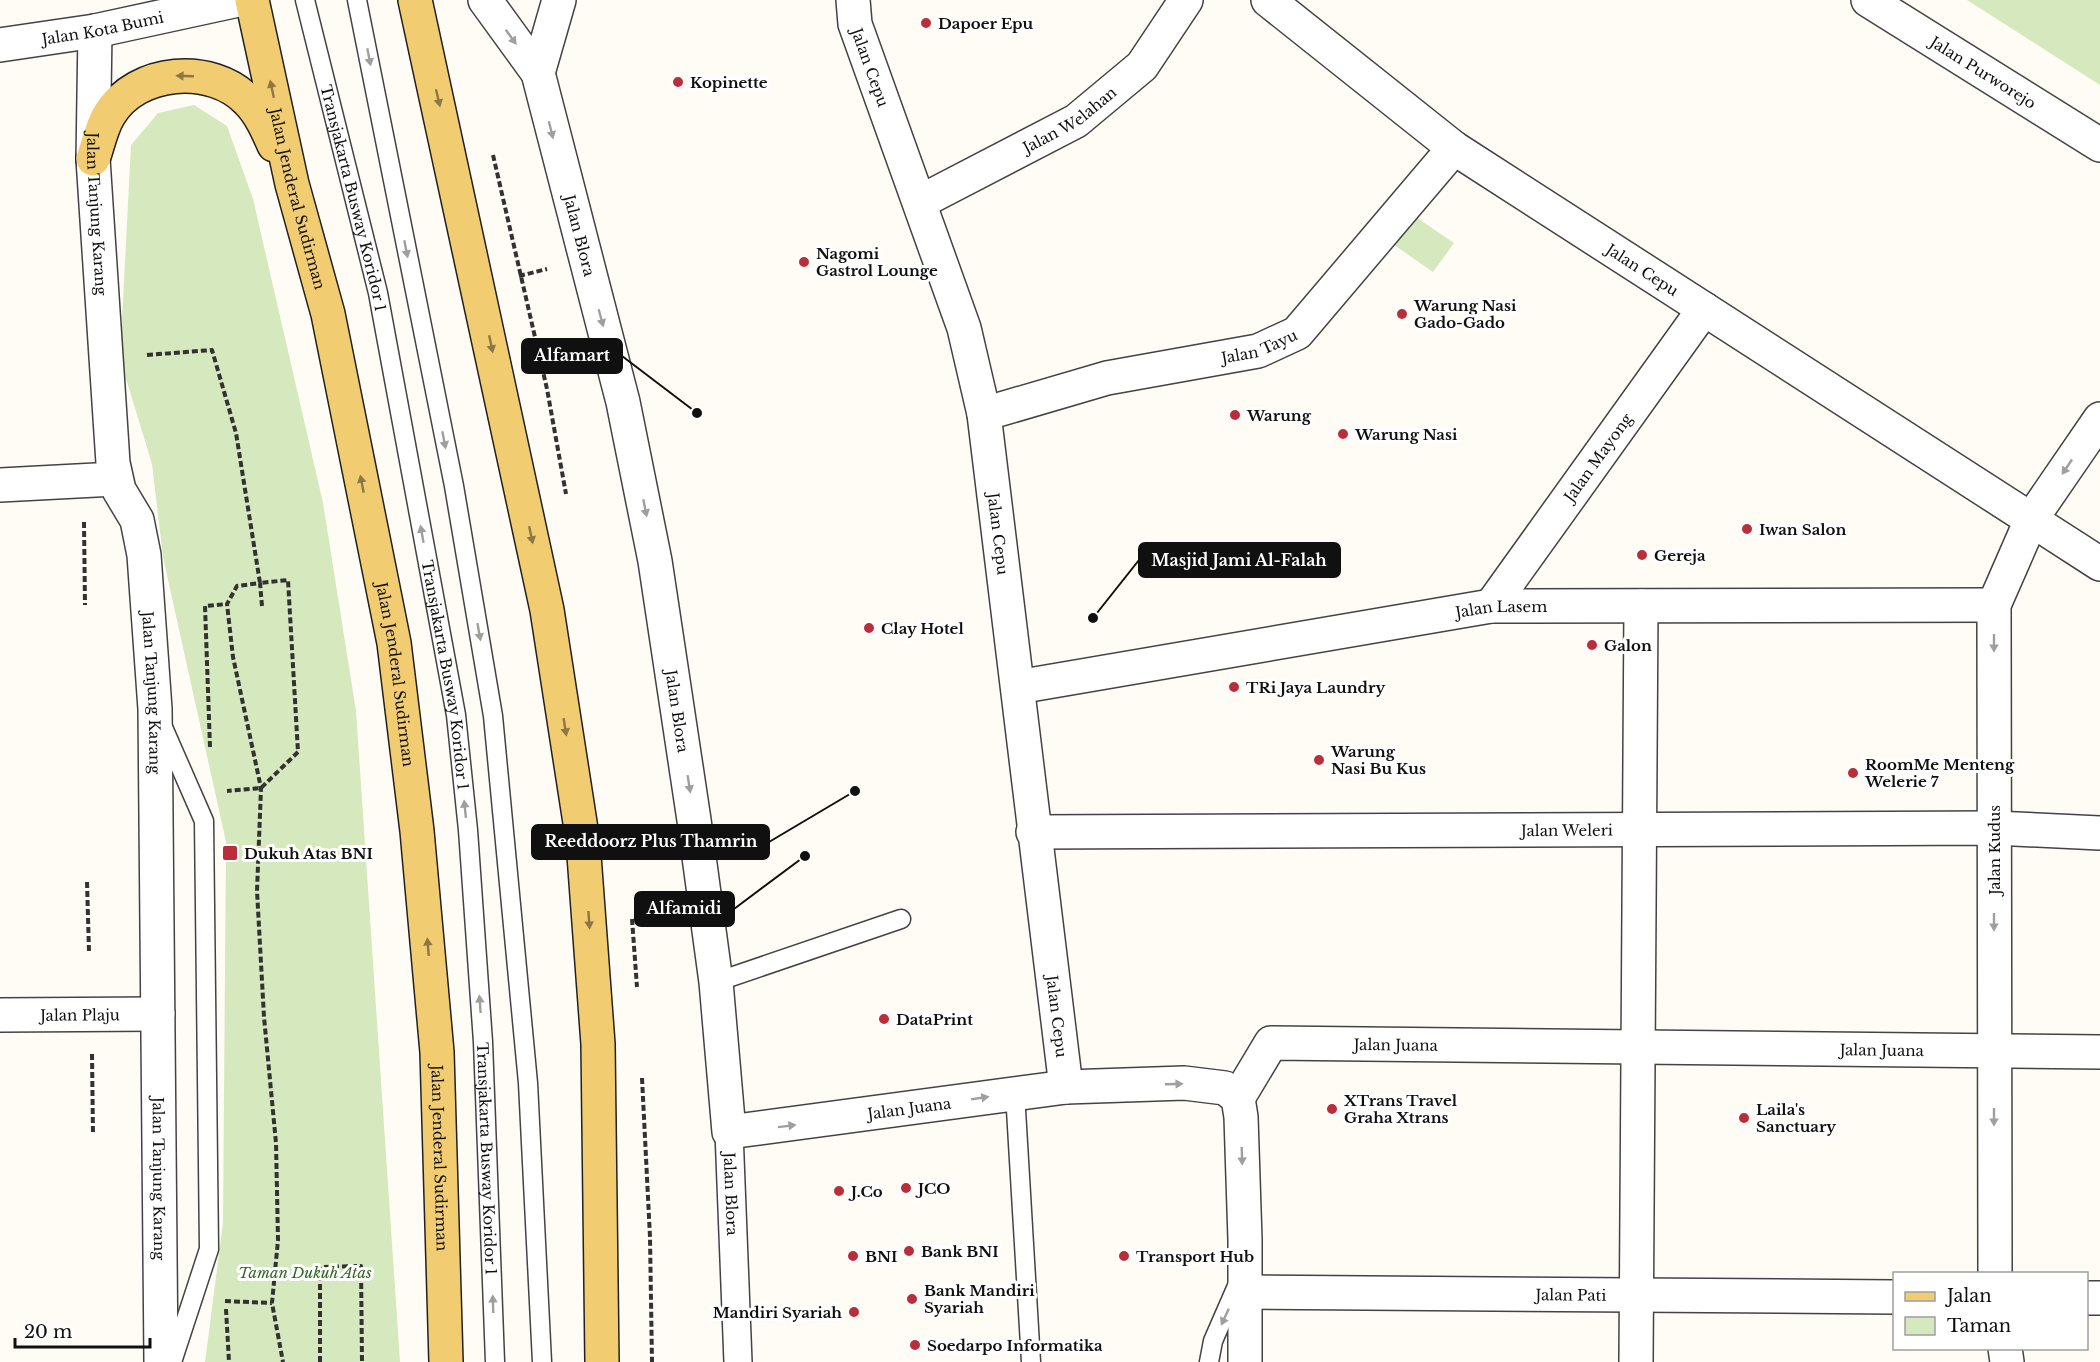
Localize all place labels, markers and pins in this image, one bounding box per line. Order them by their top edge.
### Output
place label: Dapoer Epu [938,14,1034,33]
marker: Dapoer Epu [919,16,933,30]
place label: Kopinette [690,73,768,92]
marker: Kopinette [671,75,685,89]
place label: Nagomi Gastrol Lounge [816,244,938,280]
marker: Nagomi Gastrol Lounge [797,255,811,269]
place label: Warung Nasi Gado-Gado [1413,296,1517,332]
marker: Warung Nasi Gado-Gado [1395,307,1409,321]
callout: Alfamart [522,339,622,373]
place label: Warung [1246,406,1312,425]
marker: Warung [1228,408,1242,422]
place label: Warung Nasi [1354,425,1458,444]
marker: Warung Nasi [1336,427,1350,441]
place label: Iwan Salon [1759,520,1846,539]
marker: Iwan Salon [1740,522,1754,536]
callout: Masjid Jami Al-Falah [1139,543,1340,577]
place label: Gereja [1654,546,1706,565]
marker: Gereja [1635,548,1649,562]
place label: Clay Hotel [881,619,964,638]
marker: Clay Hotel [862,621,876,635]
place label: Galon [1604,636,1652,655]
marker: Galon [1585,638,1599,652]
place label: TRi Jaya Laundry [1246,678,1385,697]
marker: TRi Jaya Laundry [1227,680,1241,694]
place label: Warung Nasi Bu Kus [1330,742,1426,778]
marker: Warung Nasi Bu Kus [1312,753,1326,767]
place label: RoomMe Menteng Welerie 7 [1864,755,2015,791]
marker: RoomMe Menteng Welerie 7 [1846,766,1860,780]
callout: Reeddoorz Plus Thamrin [532,825,769,859]
marker: Dukuh Atas BNI [221,844,239,862]
place label: Dukuh Atas BNI [244,844,373,863]
callout: Alfamidi [635,892,734,926]
place label: DataPrint [896,1010,973,1029]
marker: DataPrint [877,1012,891,1026]
place label: XTrans Travel Graha Xtrans [1343,1091,1458,1127]
place label: Laila's Sanctuary [1756,1100,1836,1136]
marker: XTrans Travel Graha Xtrans [1325,1102,1339,1116]
marker: Laila's Sanctuary [1737,1111,1751,1125]
place label: JCO [915,1179,950,1198]
marker: JCO [899,1181,913,1195]
place label: J.Co [848,1182,883,1201]
marker: J.Co [832,1184,846,1198]
place label: Bank BNI [921,1242,999,1261]
marker: Bank BNI [902,1244,916,1258]
place label: BNI [865,1247,898,1266]
place label: Transport Hub [1136,1247,1254,1266]
marker: BNI [846,1249,860,1263]
marker: Transport Hub [1117,1249,1131,1263]
place label: Bank Mandiri Syariah [924,1281,1035,1317]
marker: Bank Mandiri Syariah [905,1292,919,1306]
place label: Mandiri Syariah [713,1303,842,1322]
marker: Mandiri Syariah [847,1305,861,1319]
place label: Soedarpo Informatika [927,1336,1103,1355]
marker: Soedarpo Informatika [908,1338,922,1352]

